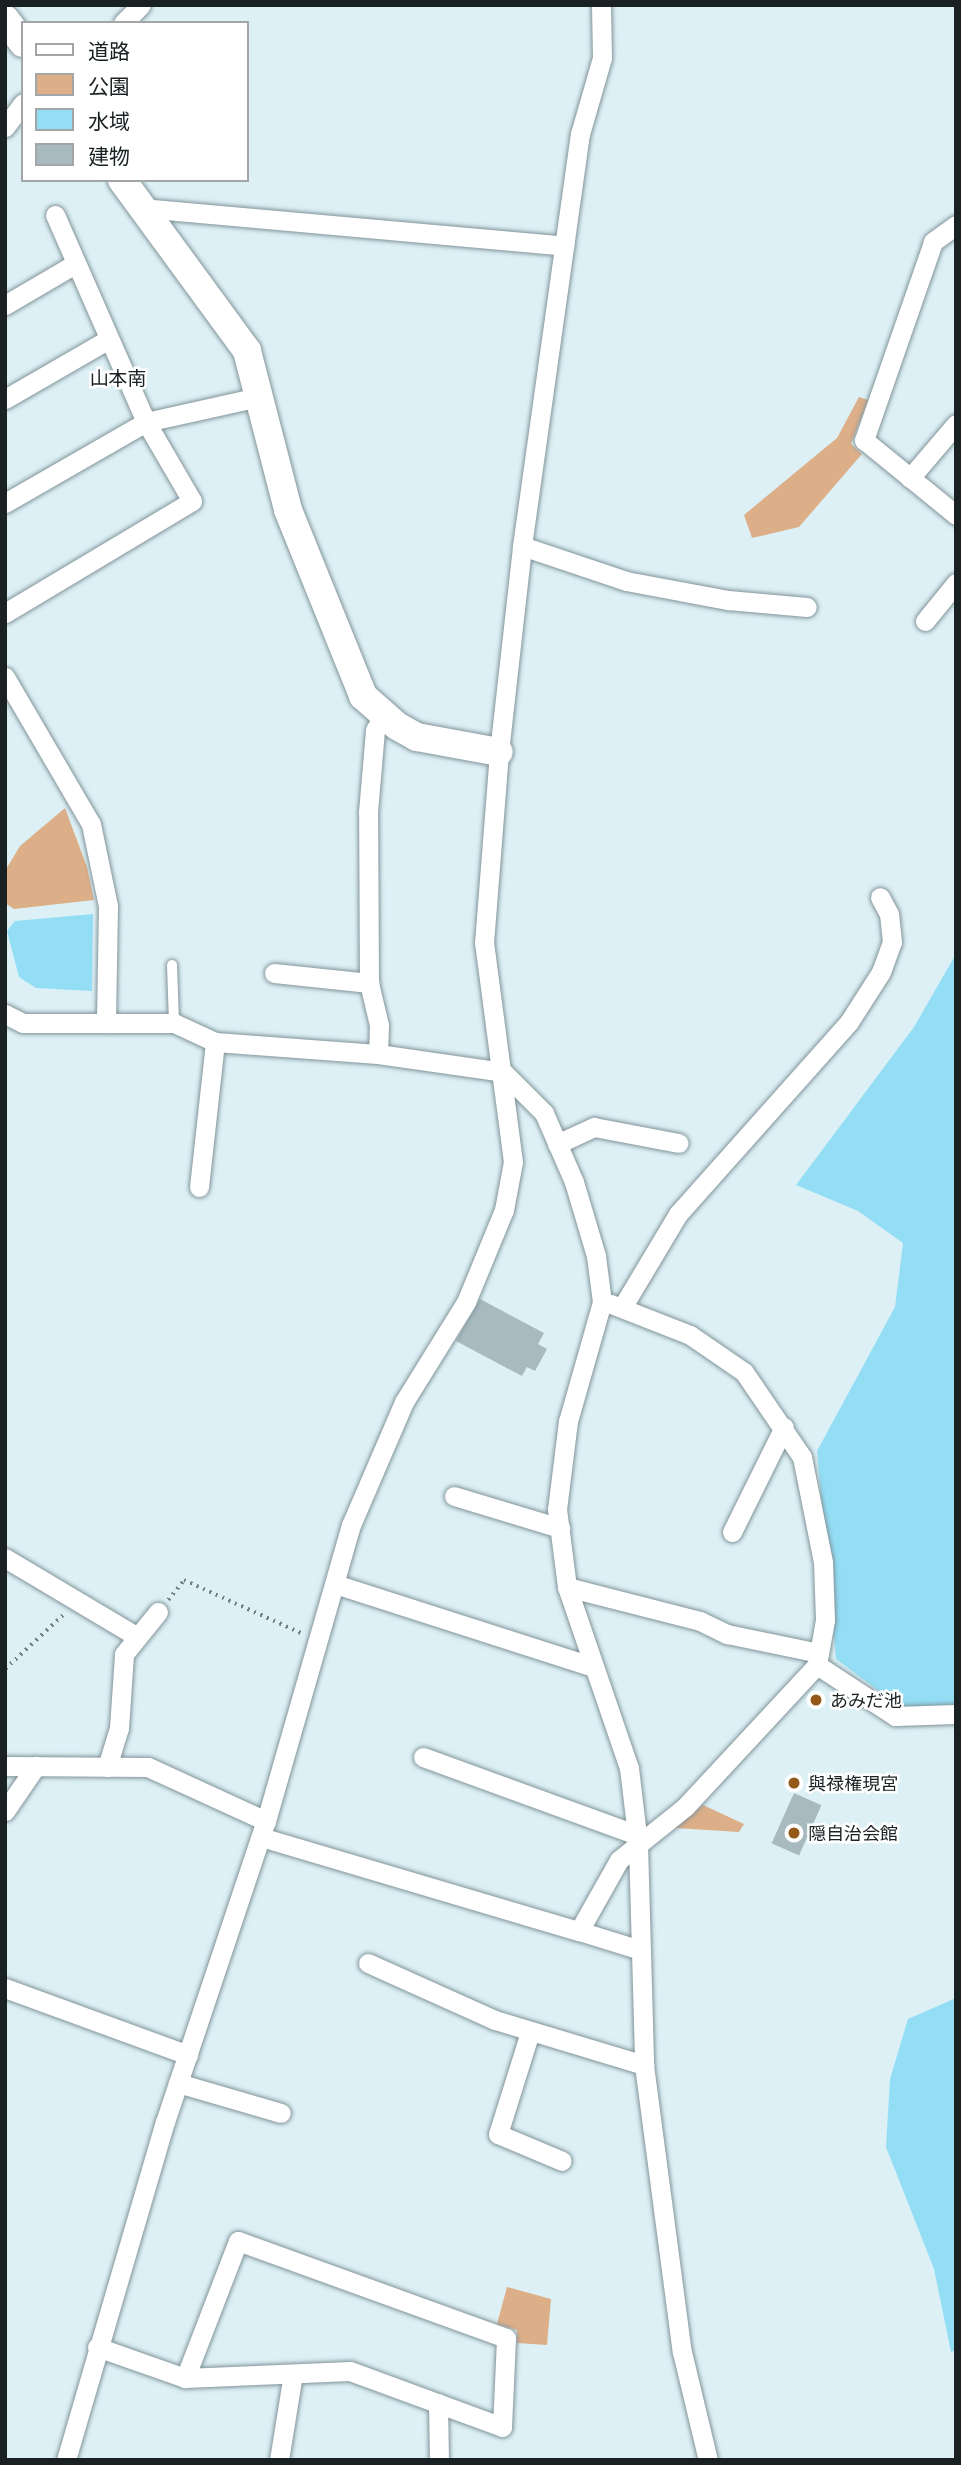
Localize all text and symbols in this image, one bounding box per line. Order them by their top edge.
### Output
legend [21,21,248,182]
text: 道路 [88,38,130,63]
text: 公園 [88,73,130,98]
text: 水域 [88,108,130,133]
text: 建物 [88,143,130,168]
district label: 山本南 [90,367,146,389]
place label: あみだ池 [830,1689,902,1711]
marker: あみだ池 [808,1692,824,1708]
place label: 與禄権現宮 [808,1772,898,1794]
marker: 與禄権現宮 [786,1775,802,1791]
place label: 隠自治会館 [808,1822,898,1844]
marker: 隠自治会館 [786,1825,802,1841]

